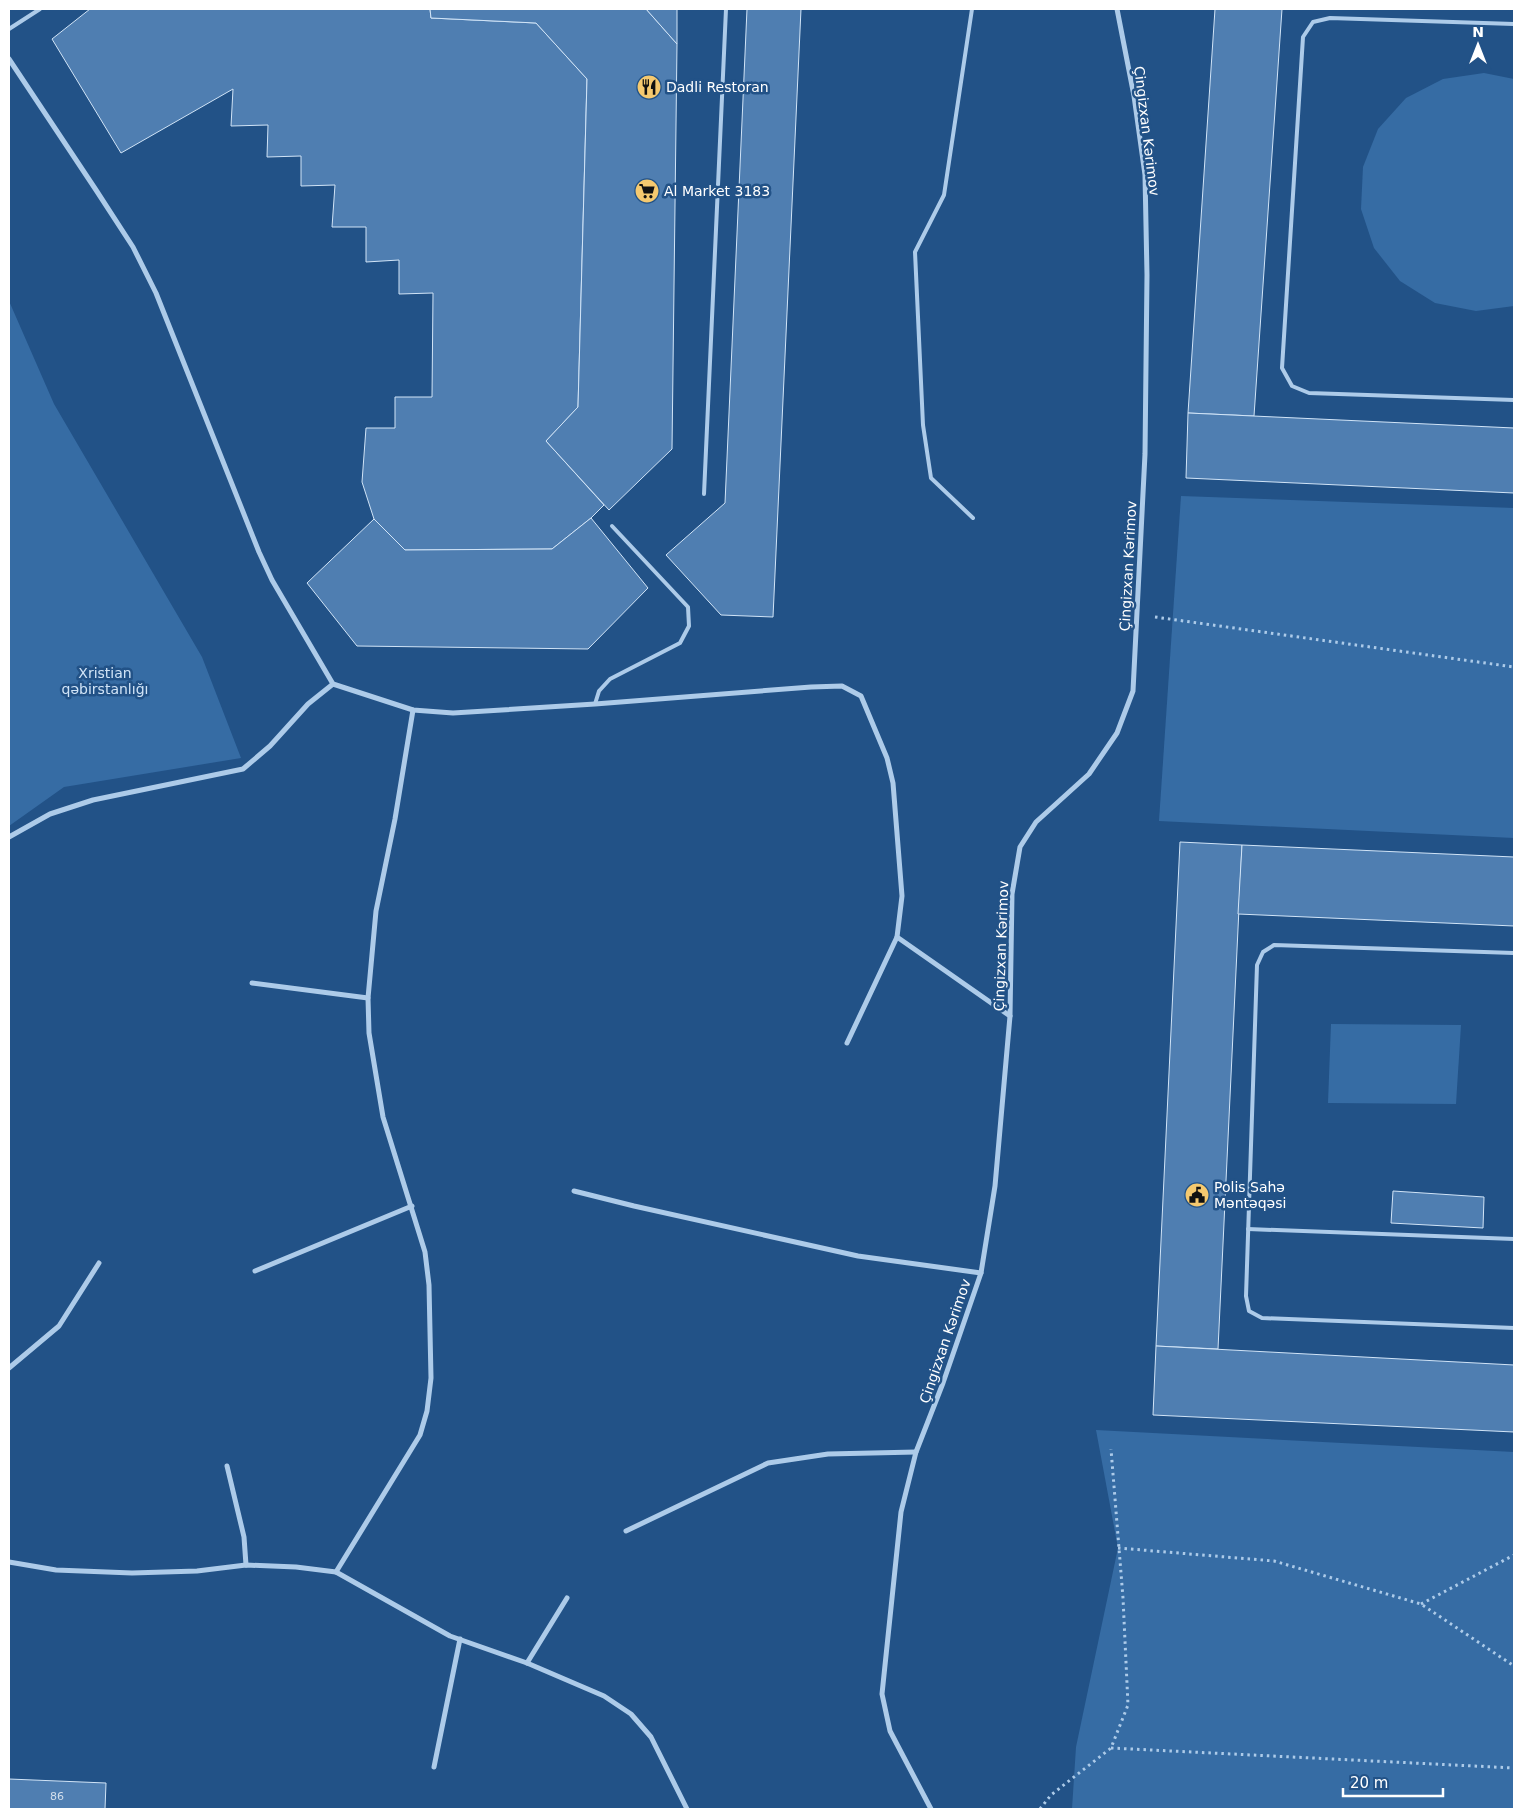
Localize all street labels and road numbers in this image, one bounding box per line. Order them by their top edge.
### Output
street label: Çingizxan Kərimov [1131,65,1163,197]
street label: Çingizxan Kərimov [1117,500,1139,632]
street label: Çingizxan Kərimov [991,880,1011,1012]
street label: Çingizxan Kərimov [916,1277,974,1405]

